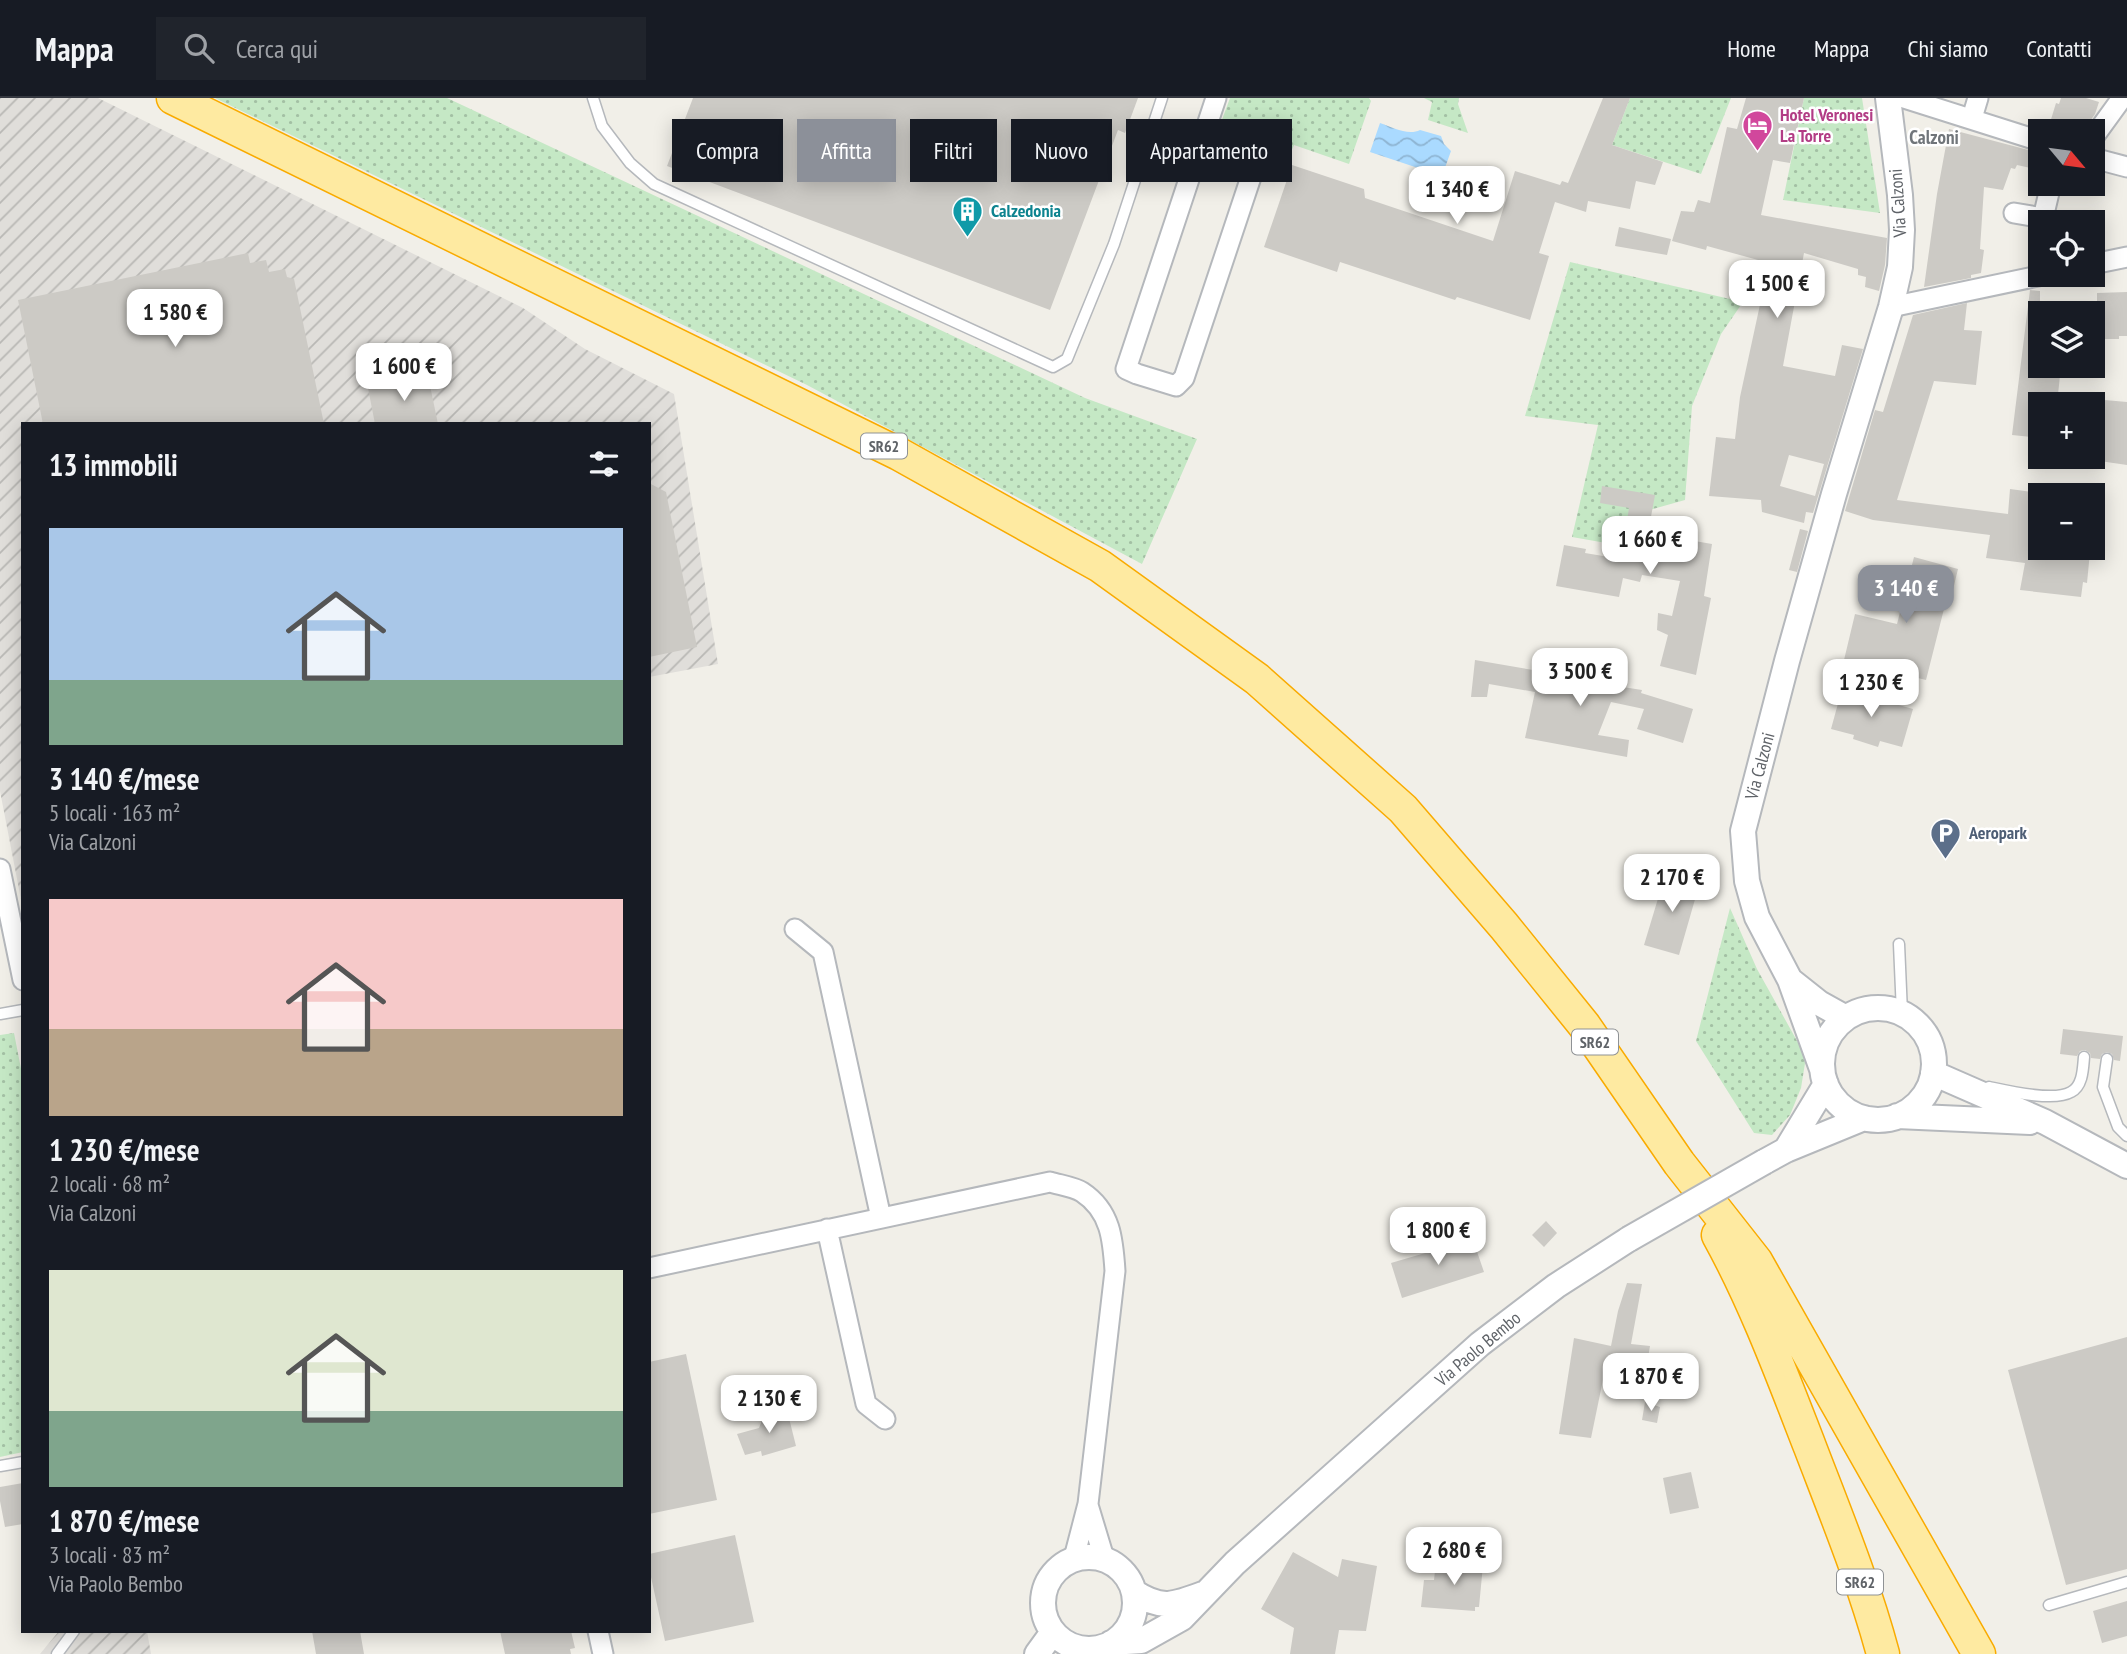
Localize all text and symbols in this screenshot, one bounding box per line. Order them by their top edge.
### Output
search box [156,17,646,80]
text: Mappa [35,27,114,70]
icon: search [180,29,218,67]
text: Cerca qui [236,32,318,65]
text: Home [1727,33,1776,64]
text: Mappa [1814,33,1869,64]
text: Chi siamo [1907,33,1988,64]
text: Contatti [2026,33,2092,64]
place label: Hotel Veronesi La Torre [1780,103,1873,147]
hotel icon: Hotel Veronesi La Torre [1740,108,1774,152]
chip: Compra [672,119,783,182]
chip: Affitta [797,119,896,182]
chip: Filtri [910,119,997,182]
chip: Nuovo [1011,119,1112,182]
chip: Appartamento [1126,119,1292,182]
north arrow [2028,119,2105,196]
map controls [2028,119,2105,560]
district label: Calzoni [1909,125,1959,149]
pin: 1 340 € [1392,166,1522,226]
street label: Via Calzoni [1884,168,1911,239]
text: 1 340 € [1425,174,1489,203]
building icon: Calzedonia [951,194,985,238]
place label: Calzedonia [991,199,1061,222]
button: locate [2028,210,2105,287]
pin: 1 500 € [1712,260,1842,320]
text: 1 500 € [1745,268,1809,297]
pin: 1 580 € [110,289,240,349]
text: 1 580 € [143,297,207,326]
button: layers [2028,301,2105,378]
pin: 1 600 € [339,344,469,403]
text: 1 600 € [372,351,436,380]
button: + [2028,392,2105,469]
road number: SR62 [861,434,907,458]
text: 13 immobili [49,445,178,484]
icon: filters [585,445,623,483]
button: − [2028,483,2105,560]
pin: 1 660 € [1585,517,1715,576]
text: 1 660 € [1618,524,1682,553]
pin: 3 140 € [1841,566,1971,625]
icon: home [273,573,399,699]
text: 3 140 € [1874,573,1938,602]
pin: 3 500 € [1515,648,1645,708]
text: 3 500 € [1548,656,1612,685]
pin: 1 230 € [1806,660,1936,719]
text: 1 230 € [1839,667,1903,696]
street label: Via Calzoni [1739,730,1779,803]
text: 3 140 €/mese [49,759,200,798]
text: 5 locali · 163 m² [49,798,180,827]
parking icon: Aeropark [1929,816,1963,860]
place label: Aeropark [1968,821,2027,844]
text: Via Calzoni [49,827,137,856]
pin: 2 170 € [1607,854,1737,914]
text: 2 170 € [1640,862,1704,891]
icon: home [273,944,399,1070]
road number: SR62 [1572,1030,1618,1054]
text: 1 230 €/mese [49,1130,200,1169]
text: 2 locali · 68 m² [49,1169,170,1198]
text: Via Calzoni [49,1198,137,1227]
pin: 1 800 € [1373,1208,1503,1267]
text: 1 800 € [1406,1215,1470,1244]
street label: Via Paolo Bembo [1429,1306,1525,1392]
icon: home [273,1315,399,1441]
pin: 1 870 € [1586,1354,1716,1413]
text: 1 870 € [1619,1361,1683,1390]
pin: 2 130 € [704,1376,834,1435]
text: 2 130 € [737,1383,801,1412]
text: 1 870 €/mese [49,1501,200,1540]
pin: 2 680 € [1389,1528,1519,1587]
text: 2 680 € [1422,1535,1486,1564]
text: 3 locali · 83 m² [49,1540,170,1569]
text: Via Paolo Bembo [49,1569,183,1598]
road number: SR62 [1837,1570,1883,1594]

